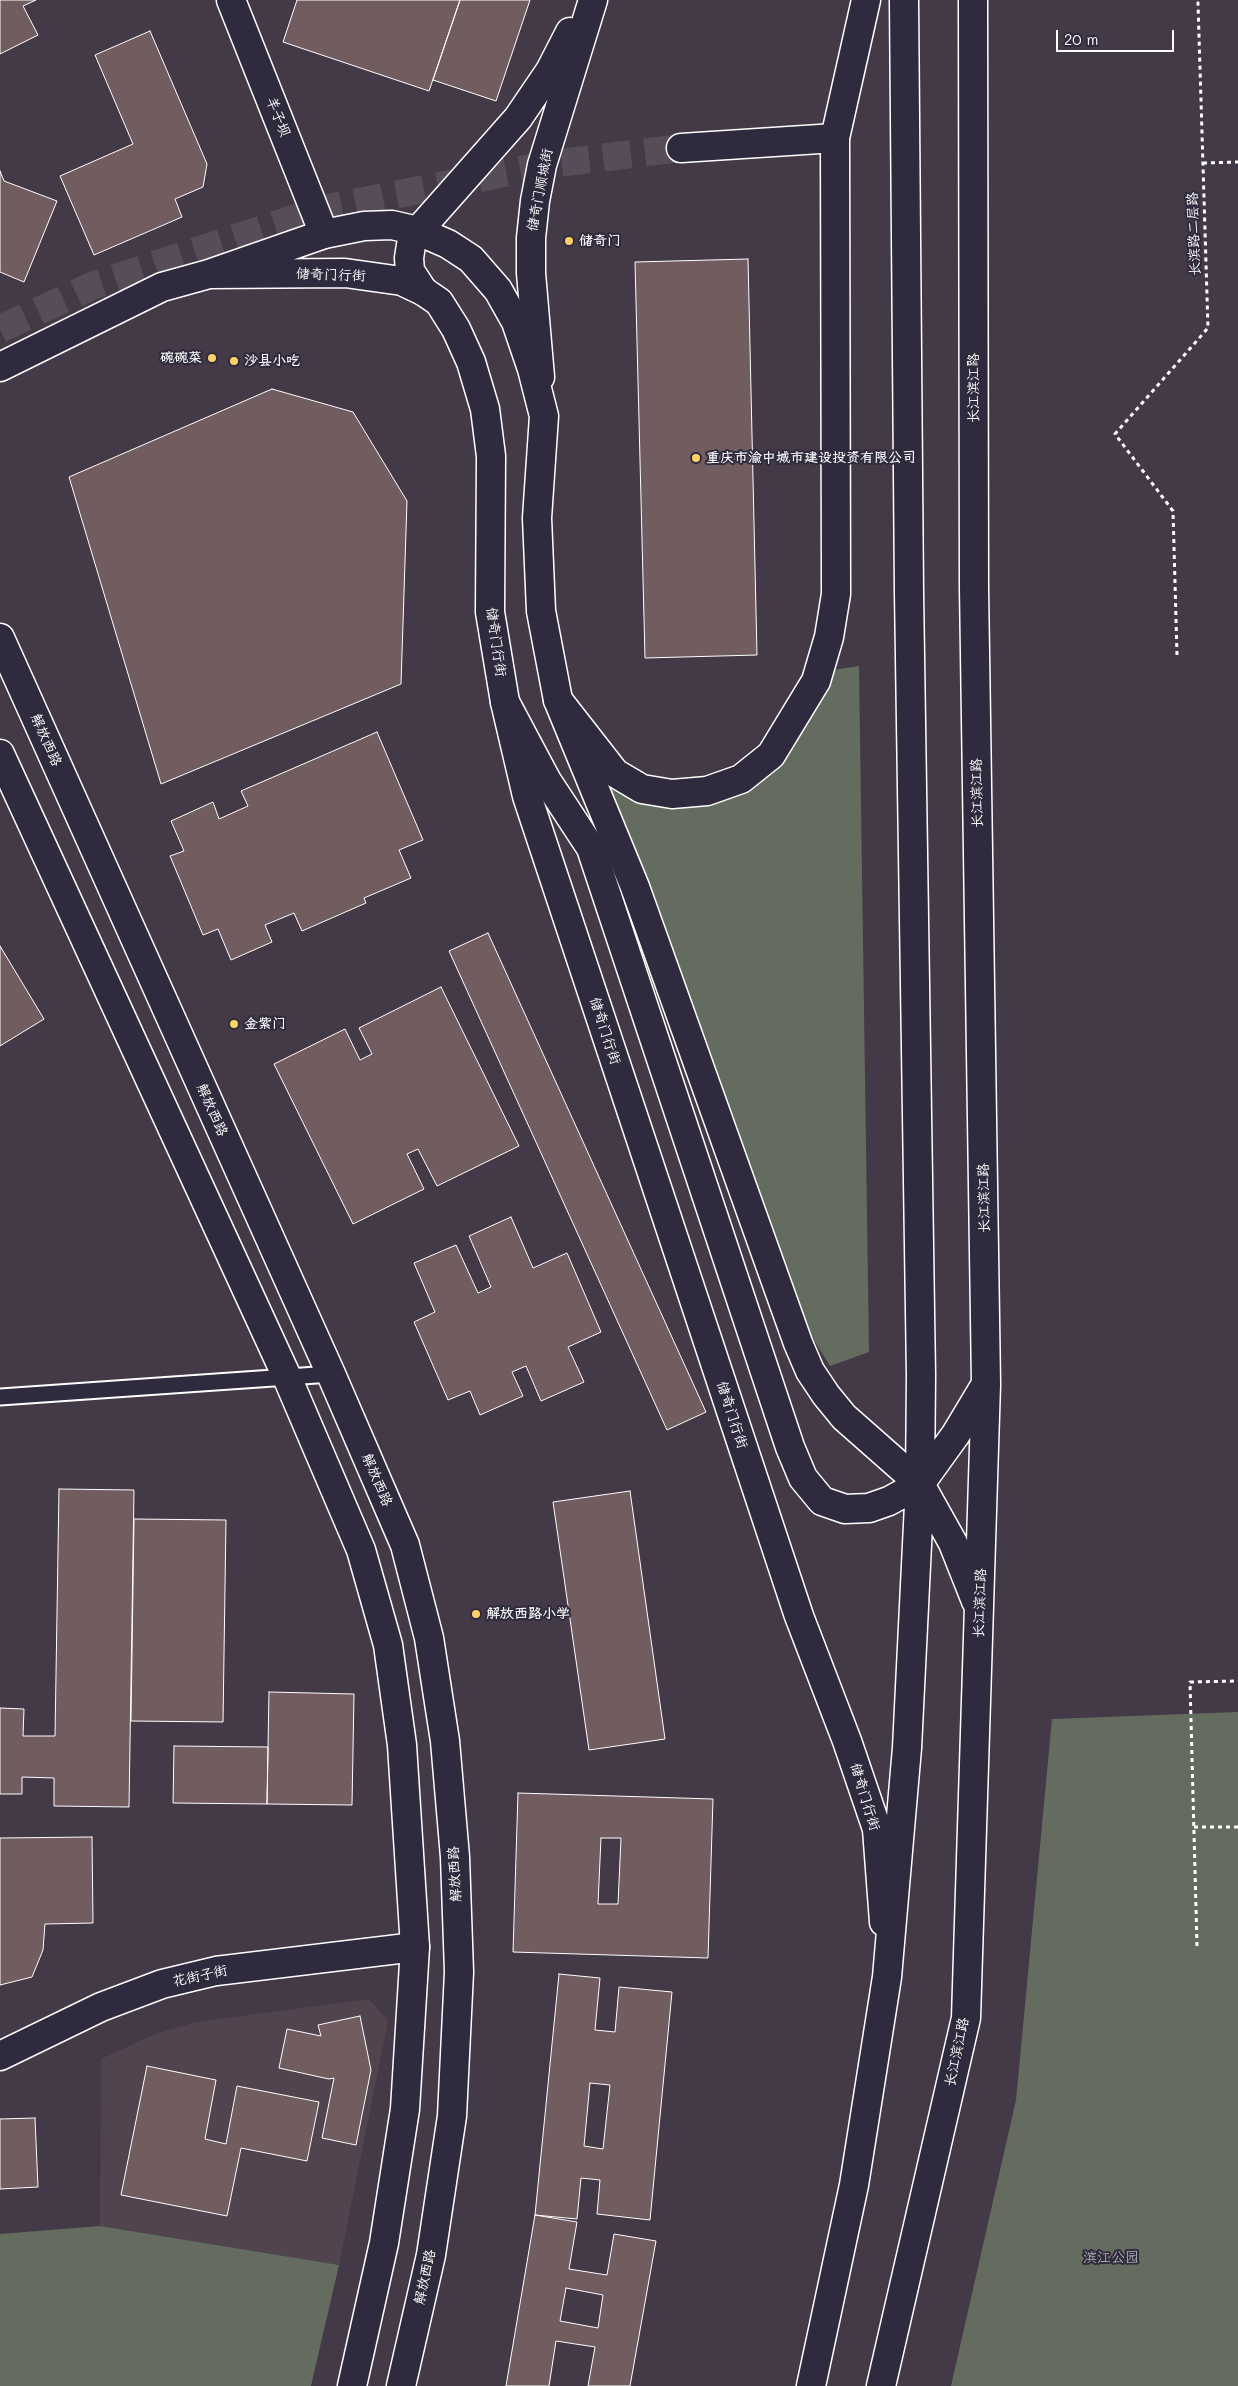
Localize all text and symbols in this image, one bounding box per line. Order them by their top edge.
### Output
scale bar [1058,20,1176,52]
text: 20 m [1064,29,1098,49]
street label: 羊子坝 [262,94,294,140]
street label: 储奇门顺城街 [524,147,556,233]
street label: 长滨路二层路 [1184,192,1204,276]
place label: 储奇门 [579,233,621,249]
marker: 储奇门 [563,235,575,247]
street label: 储奇门行街 [296,265,366,285]
place label: 碗碗菜 [160,350,202,366]
marker: 碗碗菜 [206,352,218,364]
place label: 沙县小吃 [244,353,300,369]
street label: 长江滨江路 [966,353,982,423]
marker: 沙县小吃 [228,355,240,367]
place label: 重庆市渝中城市建设投资有限公司 [706,450,916,466]
marker: 重庆市渝中城市建设投资有限公司 [690,452,702,464]
street label: 储奇门行街 [483,606,509,678]
street label: 解放西路 [27,711,65,769]
street label: 长江滨江路 [968,758,986,828]
street label: 储奇门行街 [586,995,624,1067]
place label: 金紫门 [244,1016,286,1032]
marker: 金紫门 [228,1018,240,1030]
street label: 解放西路 [193,1081,231,1139]
street label: 长江滨江路 [975,1163,993,1233]
street label: 储奇门行街 [713,1379,751,1451]
street label: 解放西路 [358,1451,396,1509]
street label: 长江滨江路 [970,1568,990,1638]
place label: 解放西路小学 [486,1606,570,1622]
marker: 解放西路小学 [470,1608,482,1620]
street label: 储奇门行街 [847,1761,883,1833]
street label: 解放西路 [445,1846,465,1902]
street label: 花街子街 [171,1962,229,1990]
street label: 长江滨江路 [942,2016,972,2088]
street label: 解放西路 [411,2248,439,2306]
park label: 滨江公园 [1083,2250,1139,2266]

